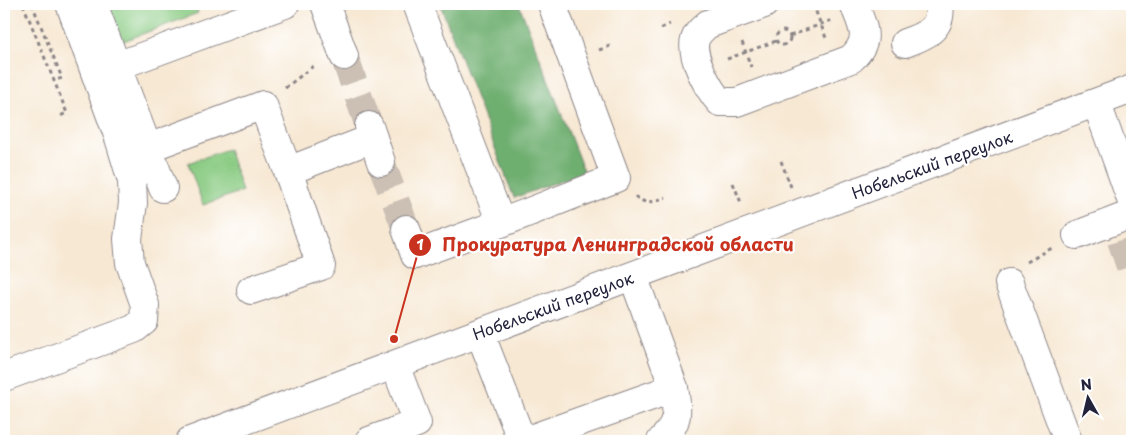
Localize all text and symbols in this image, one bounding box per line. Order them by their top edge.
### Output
street label: Нобельский переулок [848,124,1016,204]
callout: Прокуратура Ленинградской области [407,228,805,261]
text: Прокуратура Ленинградской области [442,230,794,257]
text: 1 [416,232,424,255]
street label: Нобельский переулок [469,265,637,345]
north arrow [1064,372,1114,422]
text: N [1079,373,1093,396]

